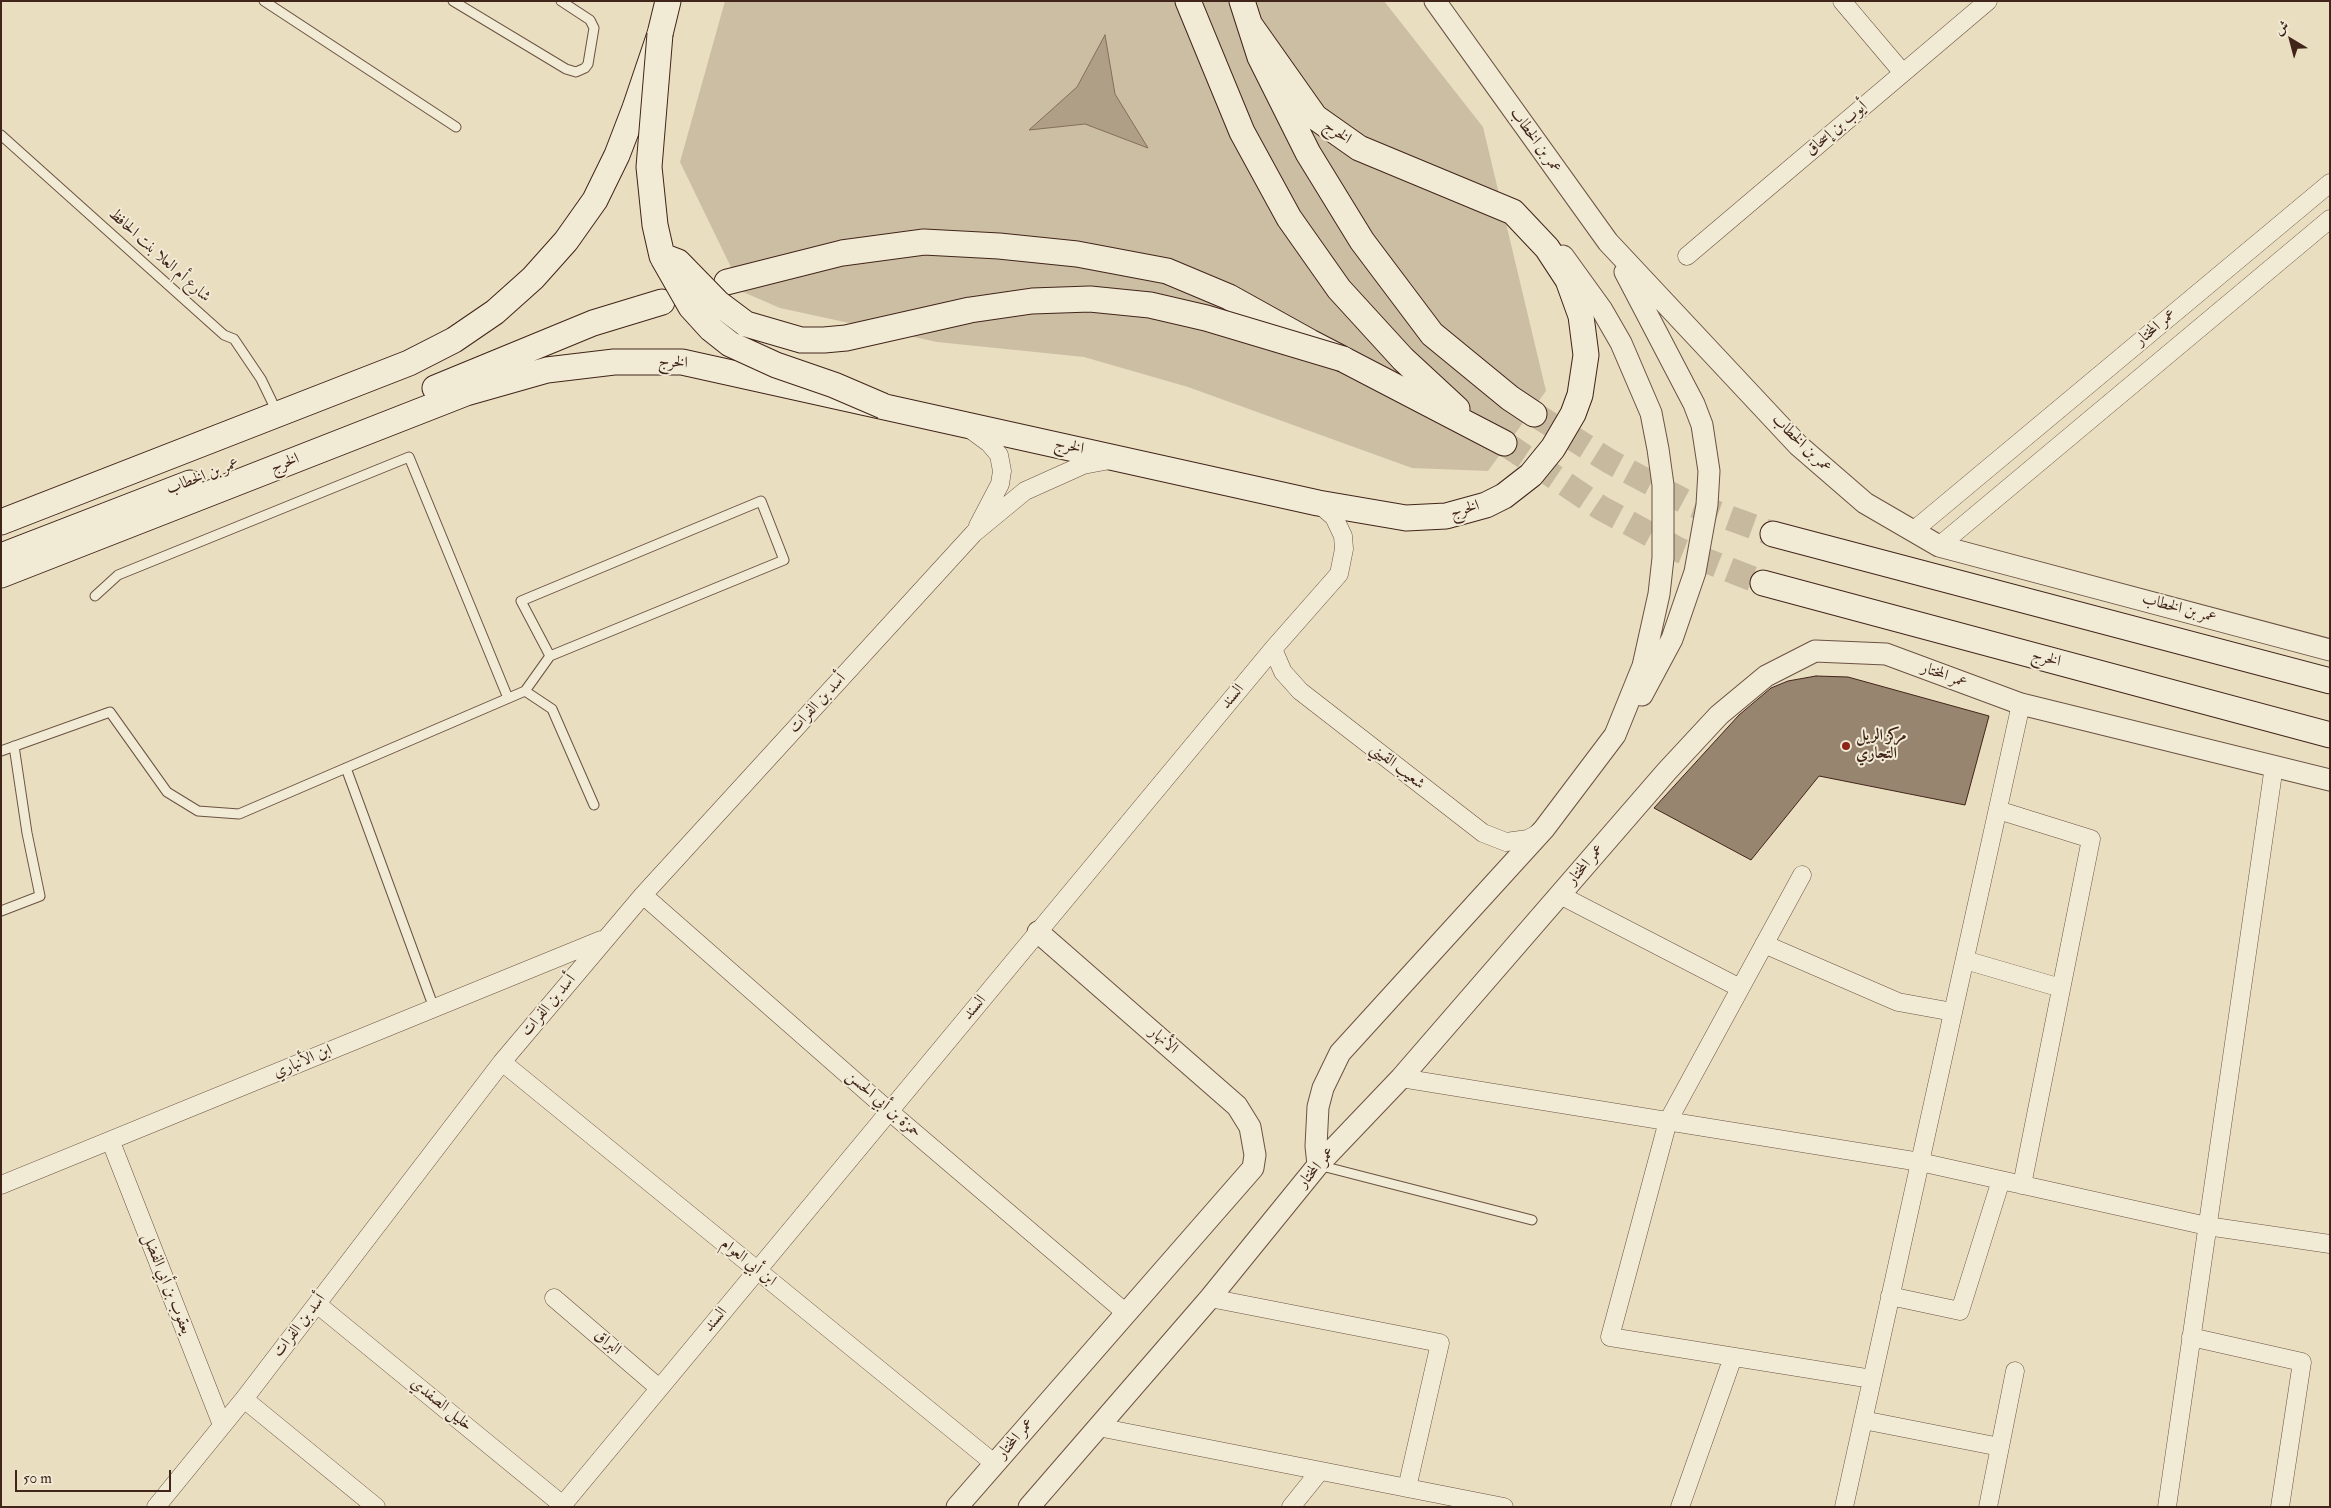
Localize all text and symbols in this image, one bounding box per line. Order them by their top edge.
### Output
north arrow [2266,15,2316,65]
text: ش [2271,17,2292,39]
street label: أيوب بن إسحاق [1802,98,1872,160]
street label: عمر بن الخطاب [1505,104,1565,178]
street label: الخرج [1319,117,1355,149]
street label: شارع أم العلا بنت الحافظ [104,205,214,307]
street label: عمر المختار [2132,305,2180,351]
street label: الخرج [658,352,688,374]
street label: عمر بن الخطاب [1767,411,1835,477]
street label: الخرج [1053,435,1085,459]
street label: الخرج [268,450,302,478]
street label: عمر بن الخطاب [164,454,242,500]
street label: الخرج [1448,497,1482,523]
street label: عمر بن الخطاب [2140,590,2218,628]
street label: الخرج [2029,646,2063,672]
street label: عمر المختار [1918,659,1970,693]
street label: أسد بن الفرات [785,670,851,738]
street label: السند [1217,681,1249,713]
place label: مركز الريل التجاري [1856,727,1907,765]
street label: شعيب القيني [1366,740,1428,794]
marker: مركز الريل التجاري [1840,740,1852,752]
street label: عمر المختار [1563,841,1609,889]
street label: أسد بن الفرات [517,971,581,1041]
street label: السند [959,992,991,1024]
street label: الأنهار [1145,1023,1181,1059]
street label: ابن الأنباري [271,1041,335,1083]
street label: حمزة بن أبي الحسن [842,1067,924,1143]
street label: عمر المختار [1294,1144,1340,1192]
street label: يعقوب بن أبي الفضل [137,1231,195,1337]
street label: ابن أبي العوام [716,1235,780,1291]
street label: أسد بن الفرات [269,1290,331,1362]
street label: السند [700,1304,732,1336]
street label: البراق [590,1326,624,1360]
street label: خليل الصفدي [406,1374,476,1436]
street label: عمر المختار [993,1415,1039,1463]
scale bar [18,1460,174,1492]
text: 50 m [23,1469,52,1488]

